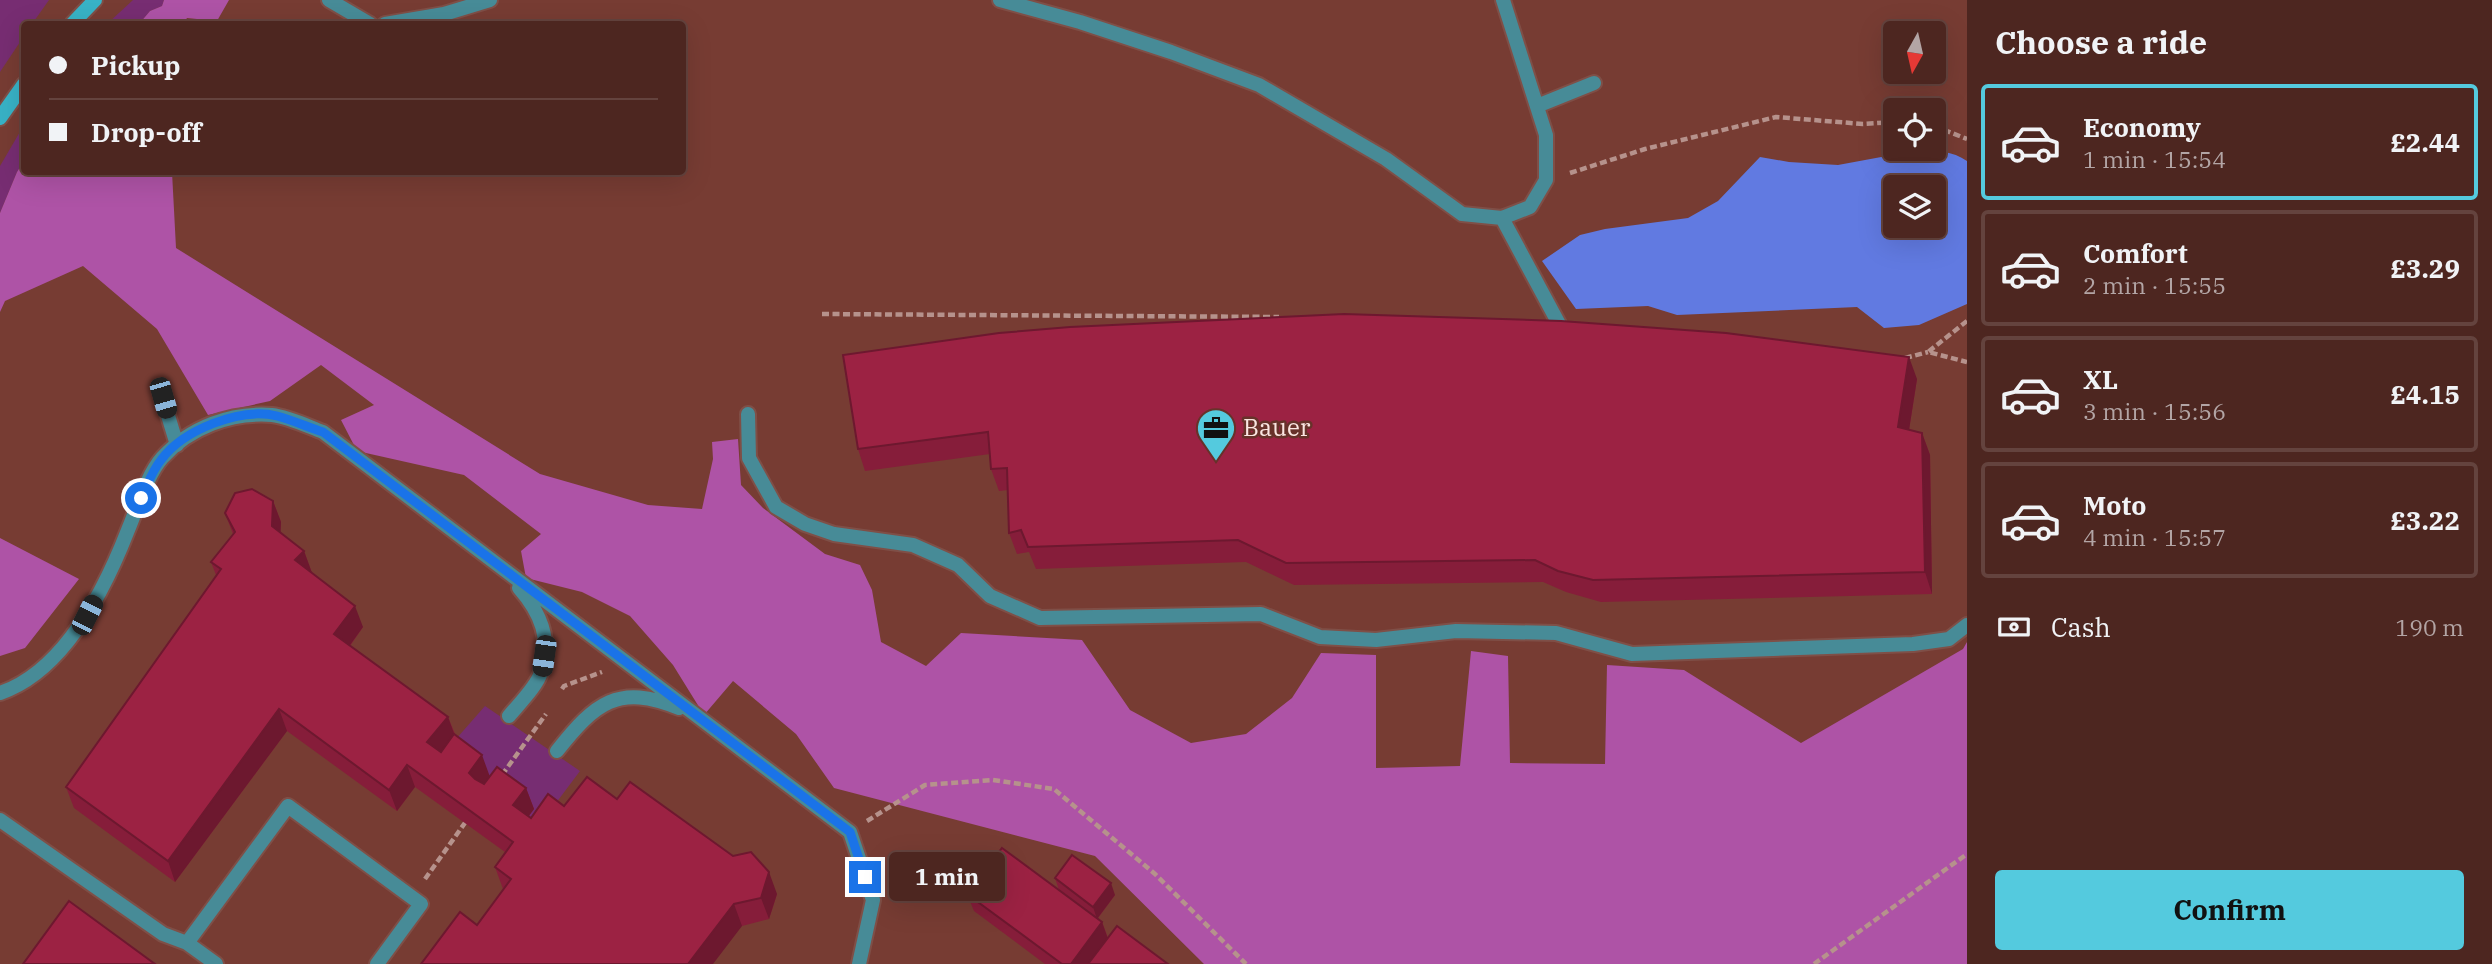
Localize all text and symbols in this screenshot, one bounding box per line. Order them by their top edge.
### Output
north arrow [1883,21,1946,84]
map controls [1883,21,1946,238]
text: Choose a ride [1995,21,2207,63]
text: Pickup [91,48,181,82]
button: locate [1883,98,1946,161]
text: Economy [2083,110,2201,144]
icon: car [1999,111,2062,174]
text: Drop-off [91,115,202,149]
text: £2.44 [2390,125,2460,159]
text: 1 min · 15:54 [2083,144,2226,174]
button: layers [1883,175,1946,238]
text: Comfort [2083,236,2188,270]
icon: car [1999,237,2062,300]
text: £3.29 [2390,251,2460,285]
text: 2 min · 15:55 [2083,270,2226,300]
text: XL [2083,362,2118,396]
icon: car [1999,363,2062,426]
car [148,375,179,421]
text: £4.15 [2390,377,2460,411]
text: 3 min · 15:56 [2083,396,2226,426]
office icon: Bauer [1195,407,1237,462]
place label: Bauer [1243,411,1311,443]
route start [125,482,157,514]
text: Moto [2083,488,2146,522]
icon: car [1999,489,2062,552]
text: £3.22 [2390,503,2460,537]
text: 4 min · 15:57 [2083,522,2226,552]
car [69,592,106,638]
icon: cash [1995,608,2033,646]
text: Cash [2051,610,2111,644]
text: 190 m [2395,612,2464,642]
car [531,634,558,678]
callout: 1 min [890,852,1005,902]
route end [849,861,881,893]
text: 1 min [915,861,979,891]
button: Confirm [1995,870,2464,950]

